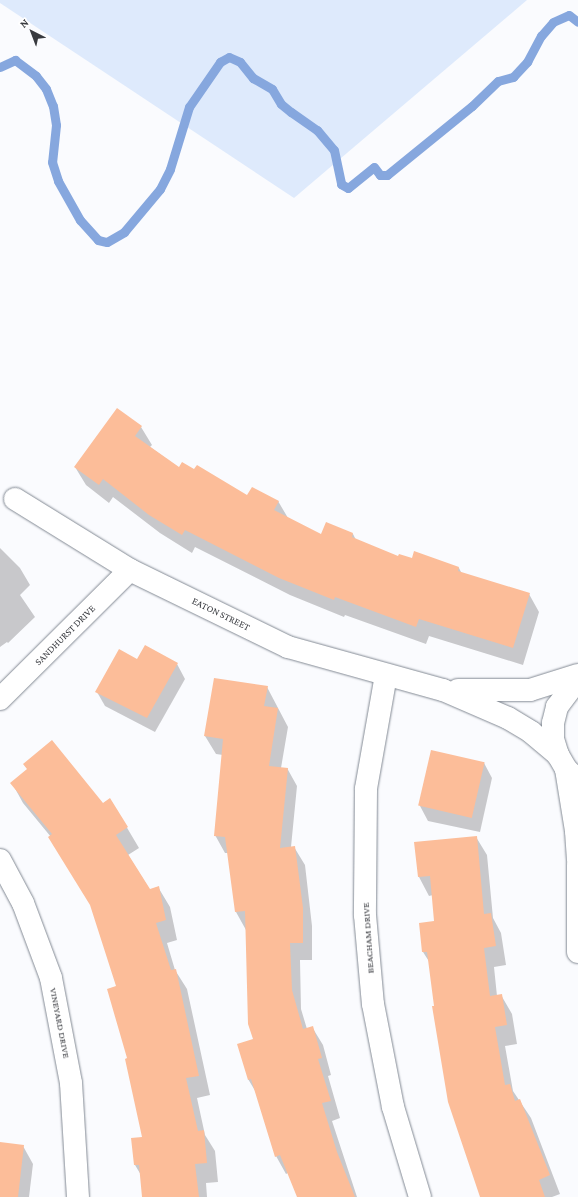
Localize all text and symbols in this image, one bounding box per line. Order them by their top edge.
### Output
north arrow [12,12,52,52]
text: N [17,16,31,30]
street label: EATON STREET [190,595,252,633]
street label: SANDHURST DRIVE [32,602,98,668]
street label: BEACHAM DRIVE [360,902,376,974]
street label: VINEYARD DRIVE [47,987,73,1059]

